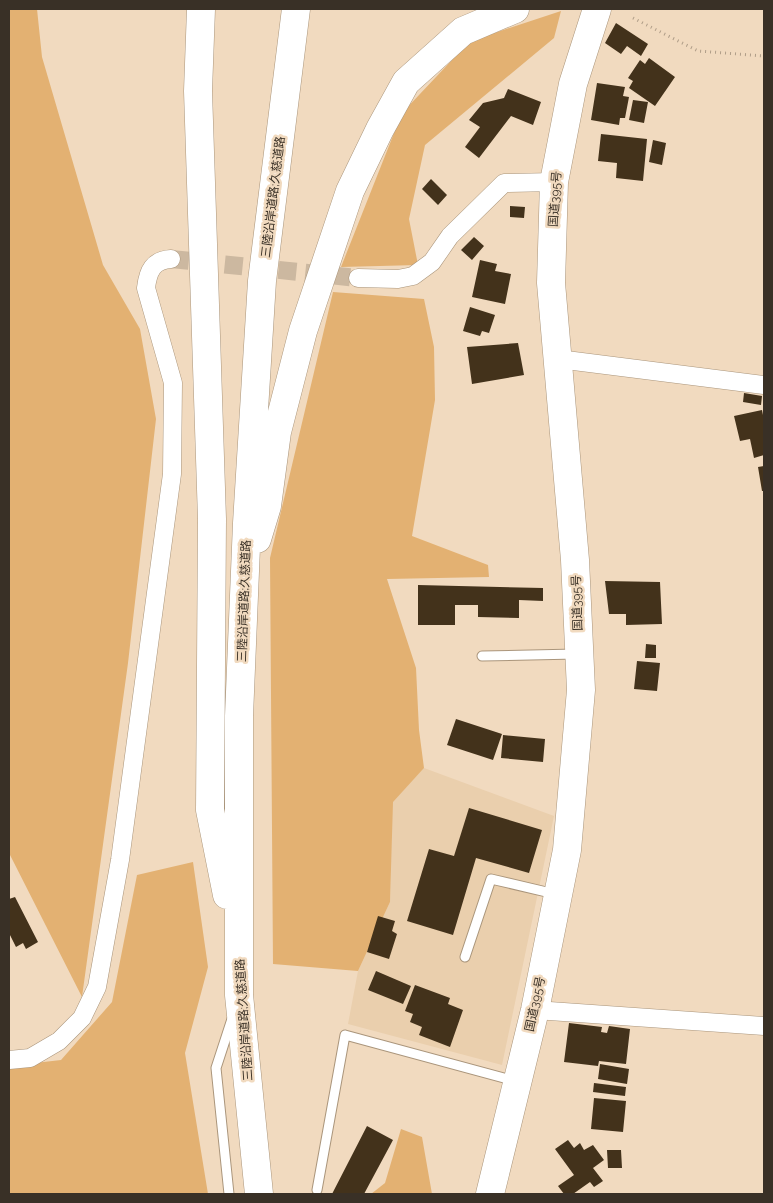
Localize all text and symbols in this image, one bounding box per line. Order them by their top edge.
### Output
street label: 三陸沿岸道路;久慈道路 [259,135,287,259]
street label: 国道395号 [546,171,564,227]
street label: 三陸沿岸道路;久慈道路 [235,540,253,662]
street label: 国道395号 [569,575,585,631]
street label: 三陸沿岸道路;久慈道路 [233,958,255,1082]
street label: 国道395号 [522,975,548,1033]

